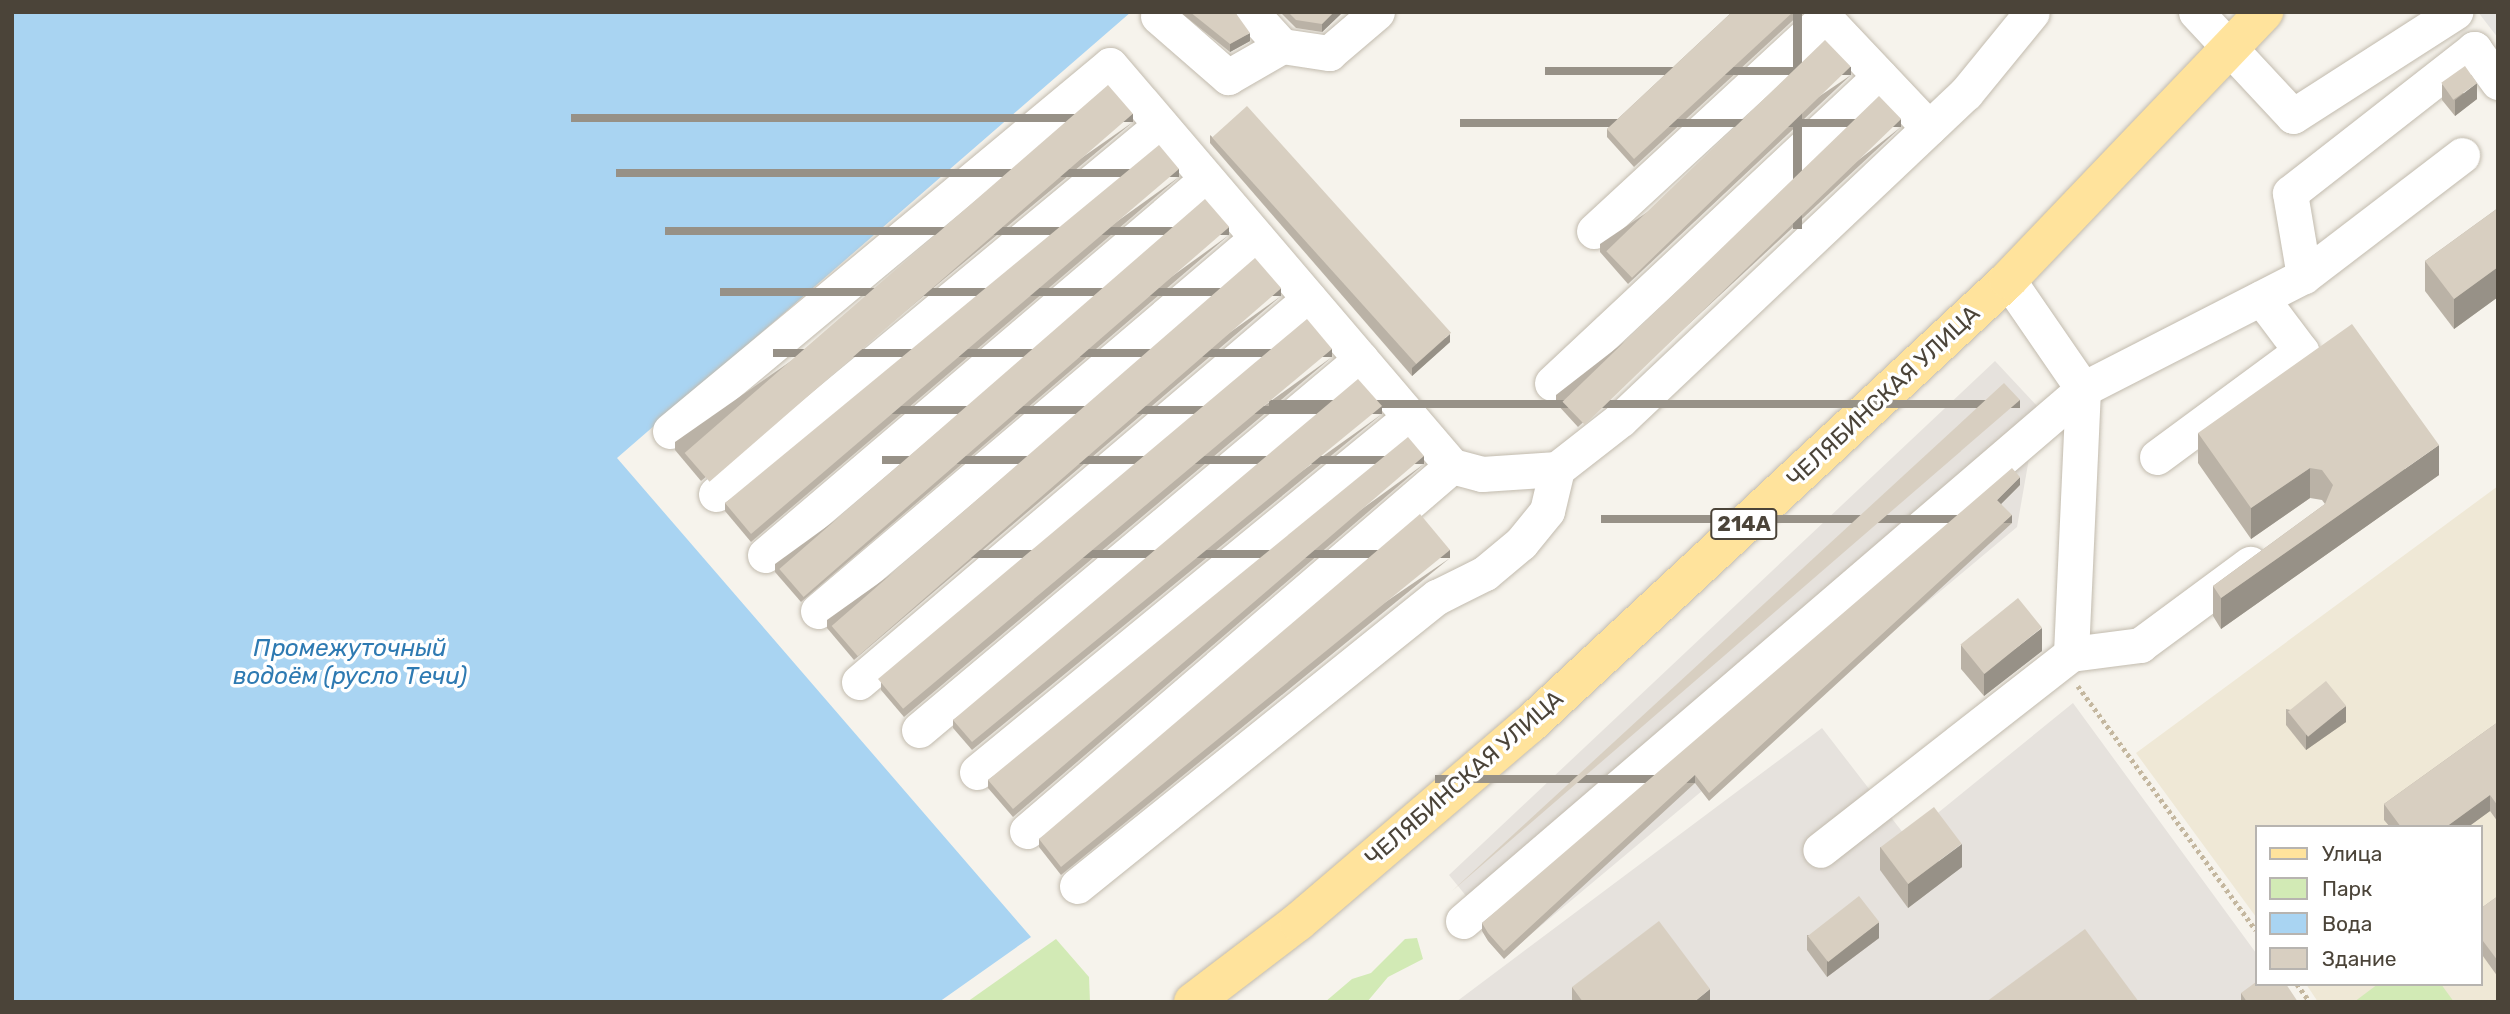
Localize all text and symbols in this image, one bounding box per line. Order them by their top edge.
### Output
street label: ЧЕЛЯБИНСКАЯ УЛИЦА [1781,300,1985,492]
road number: 214А [1709,506,1779,542]
water label: Промежуточный водоём (русло Течи) [233,635,467,691]
street label: ЧЕЛЯБИНСКАЯ УЛИЦА [1359,685,1569,871]
legend [2254,825,2482,986]
text: Улица [2322,841,2382,866]
text: Парк [2322,876,2372,901]
text: Вода [2322,911,2372,936]
text: Здание [2322,946,2397,971]

